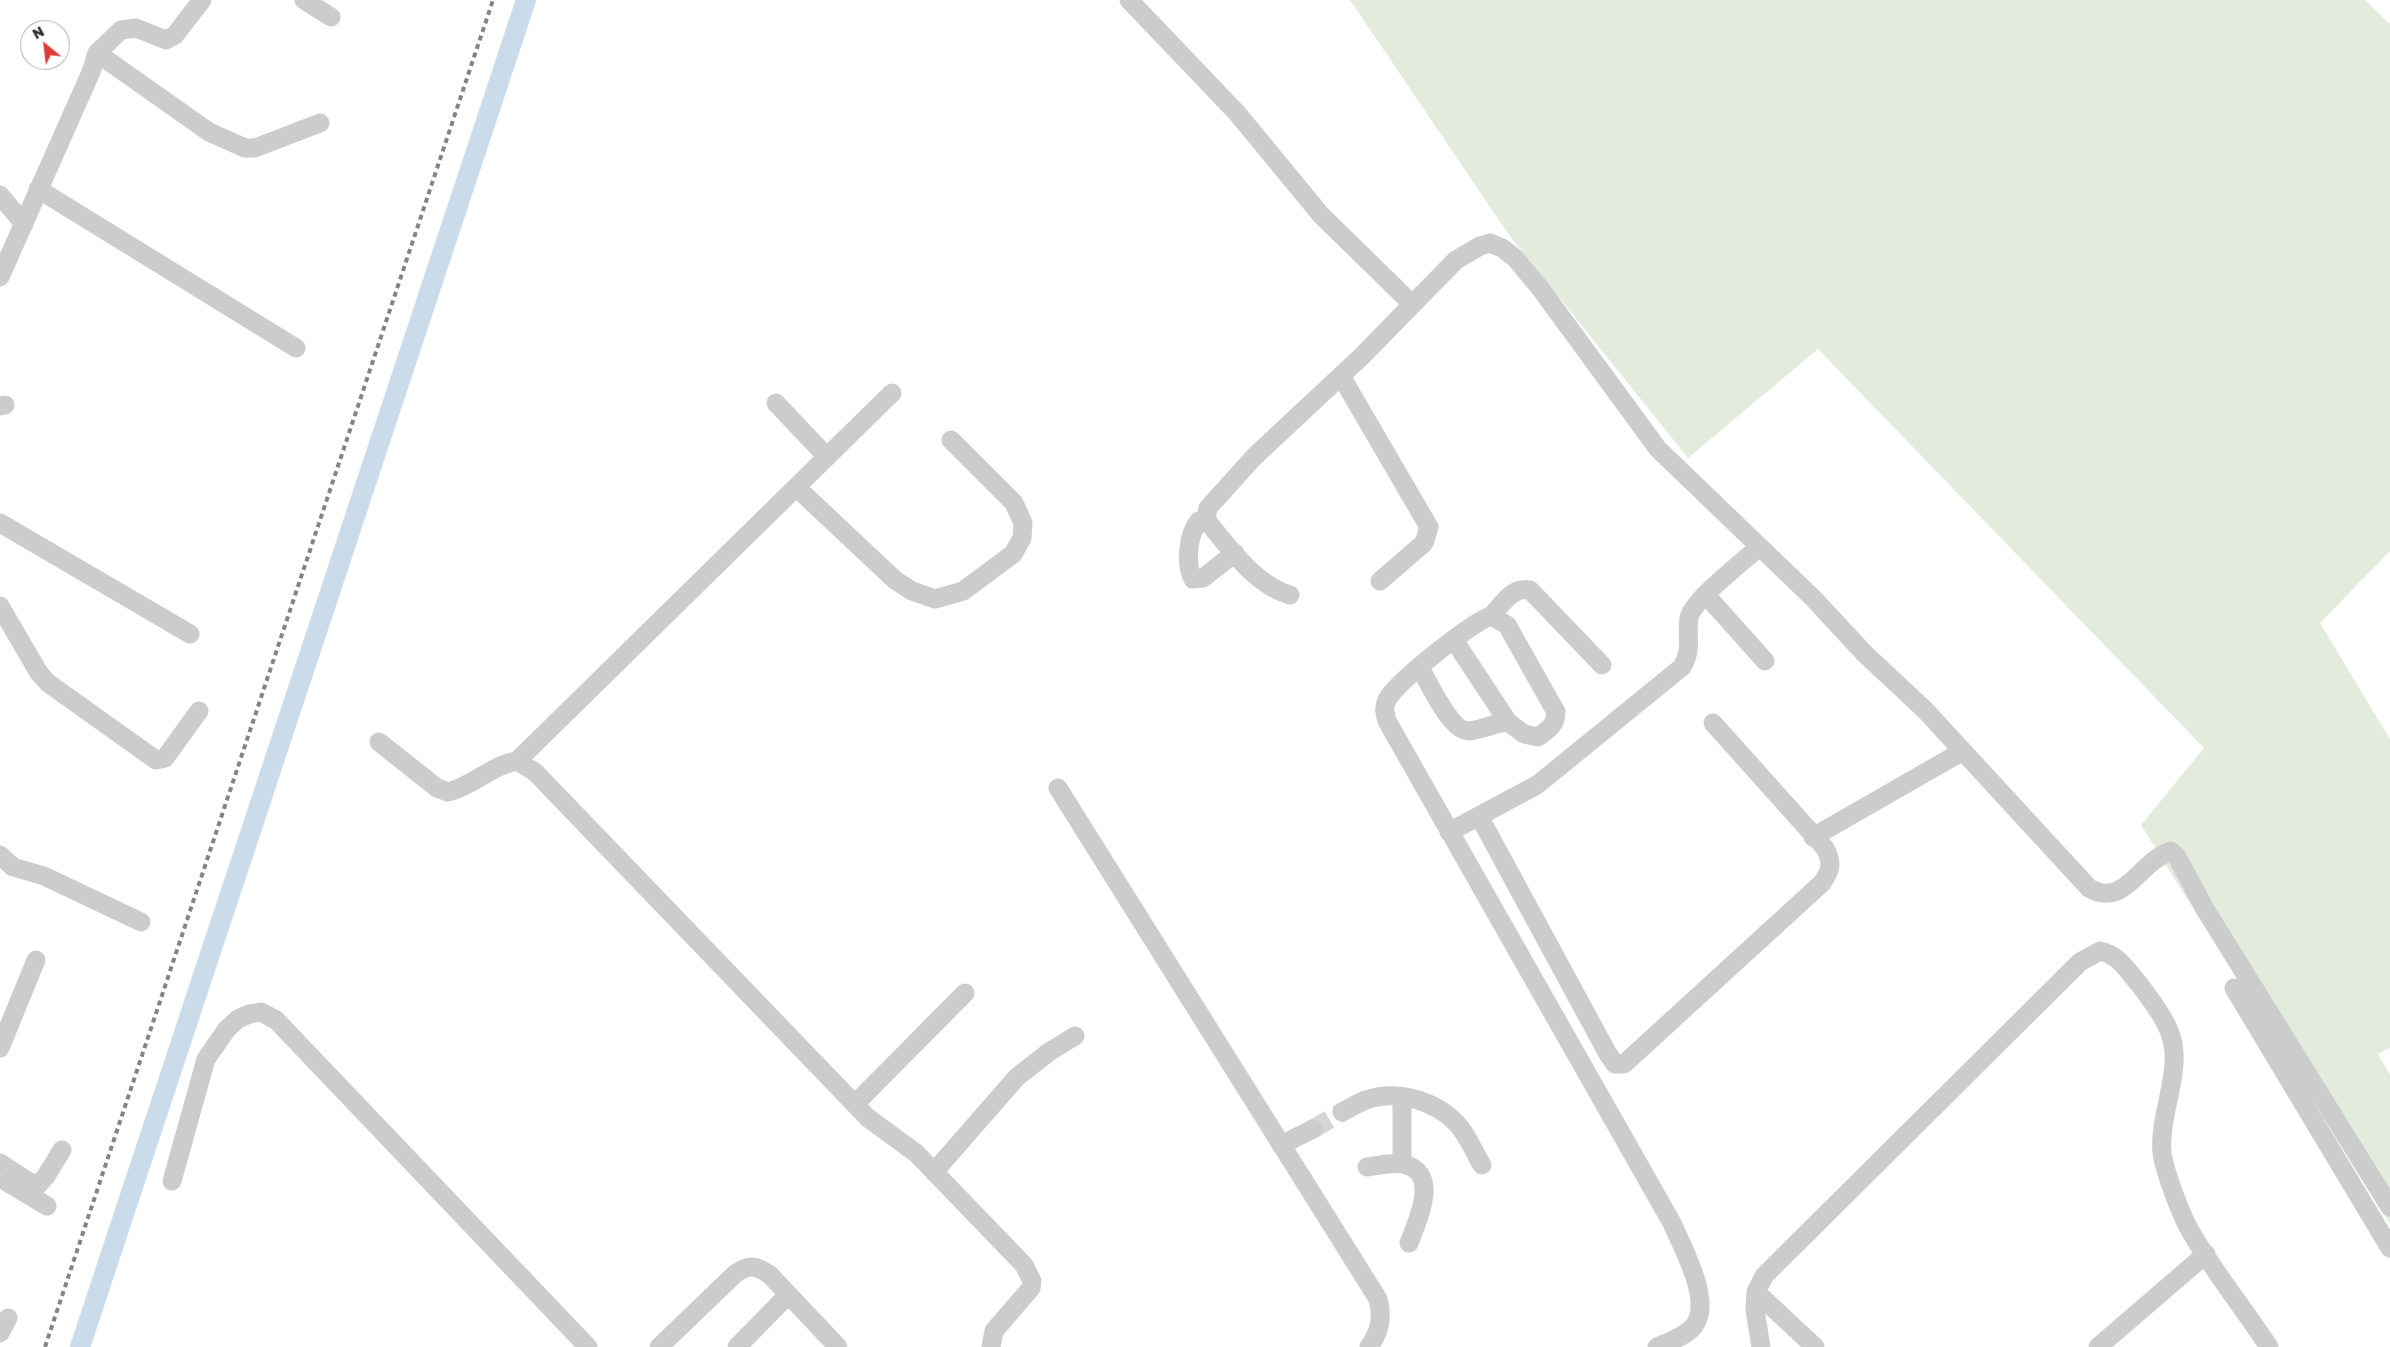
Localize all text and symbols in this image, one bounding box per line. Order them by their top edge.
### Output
north arrow [20,20,70,70]
text: N [29,22,47,42]

